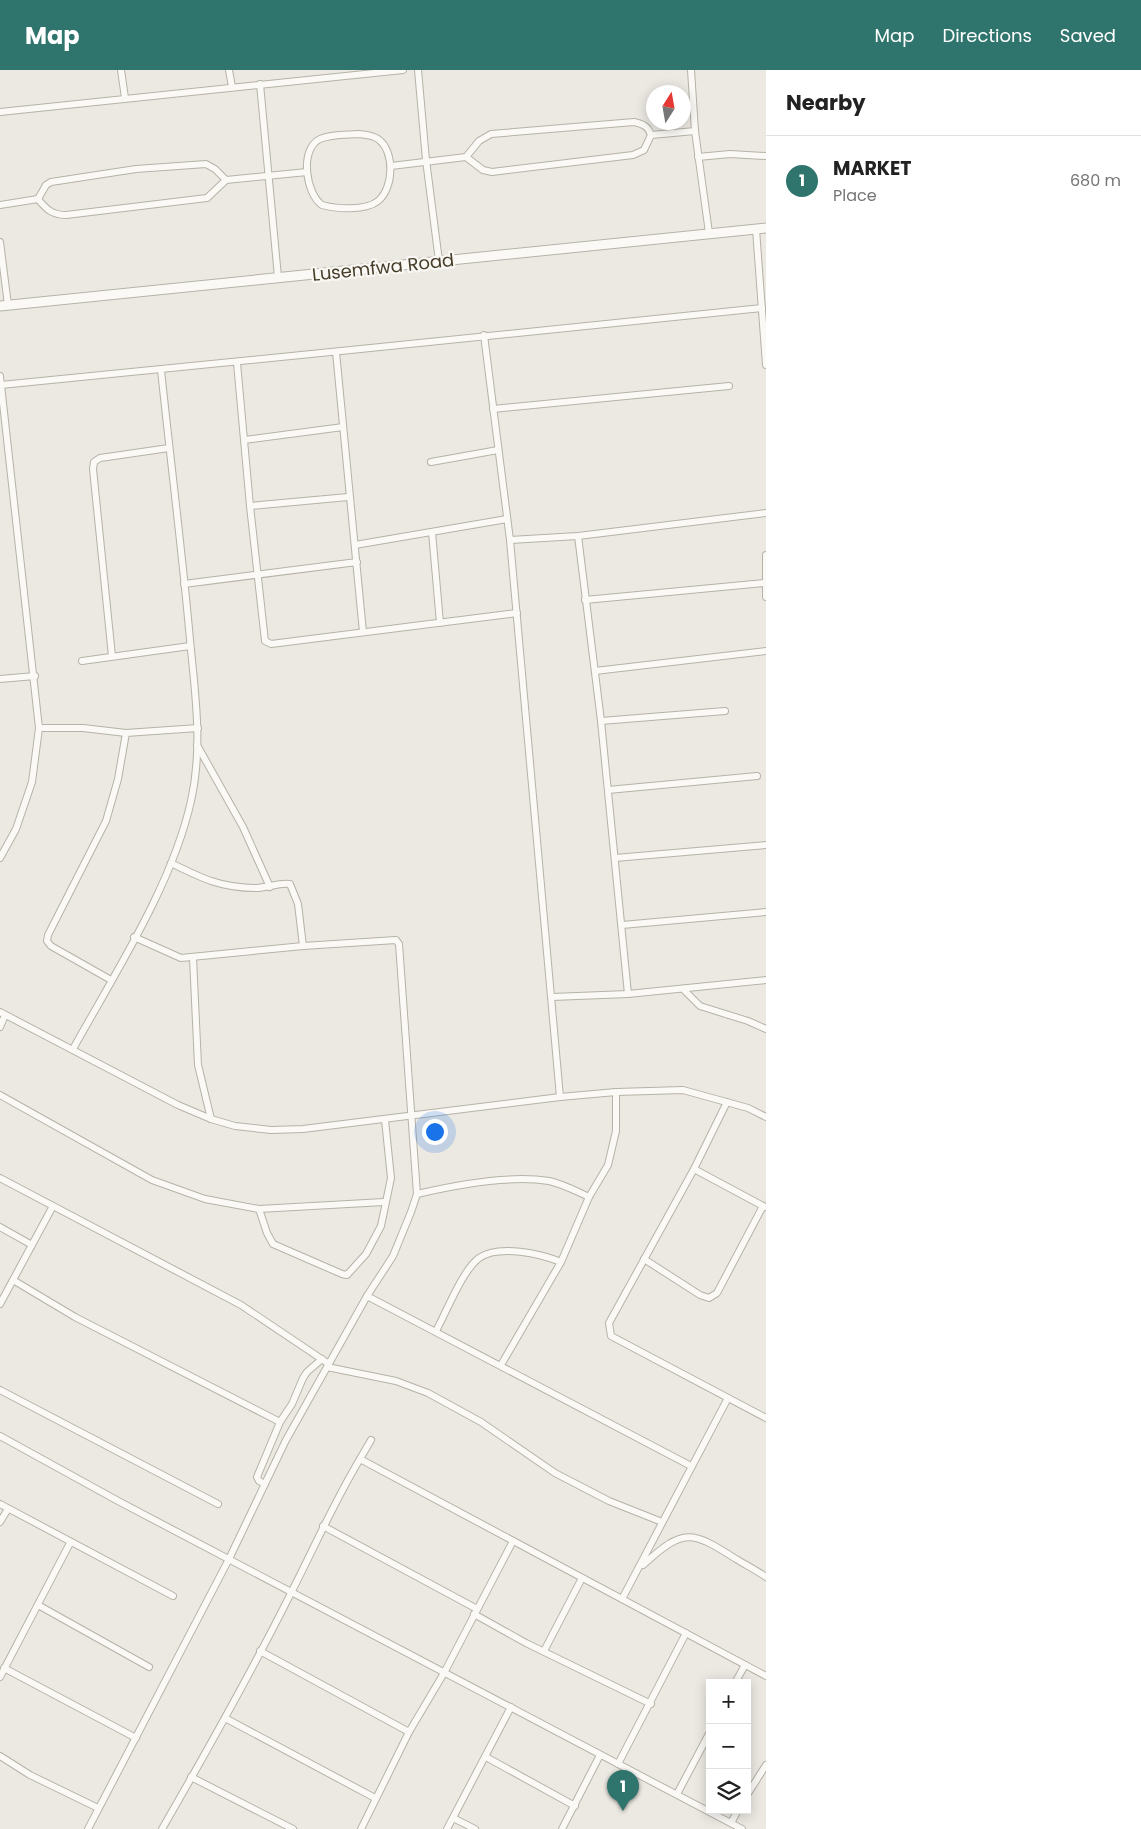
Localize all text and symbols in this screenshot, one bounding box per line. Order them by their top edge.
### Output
text: Map [25,19,80,52]
text: Map [875,23,914,48]
text: Directions [942,23,1032,48]
text: Saved [1060,23,1116,48]
north arrow [646,85,691,130]
text: Nearby [786,88,866,117]
text: MARKET [833,155,912,182]
text: 1 [799,169,805,192]
text: 680 m [1070,169,1121,192]
text: Place [833,184,877,207]
street label: Lusemfwa Road [311,247,455,287]
your location [422,1119,448,1145]
map controls [706,1679,751,1814]
button: + [706,1679,751,1724]
button: − [706,1724,751,1769]
button: layers [706,1769,751,1814]
pin: 1 [607,1770,639,1811]

